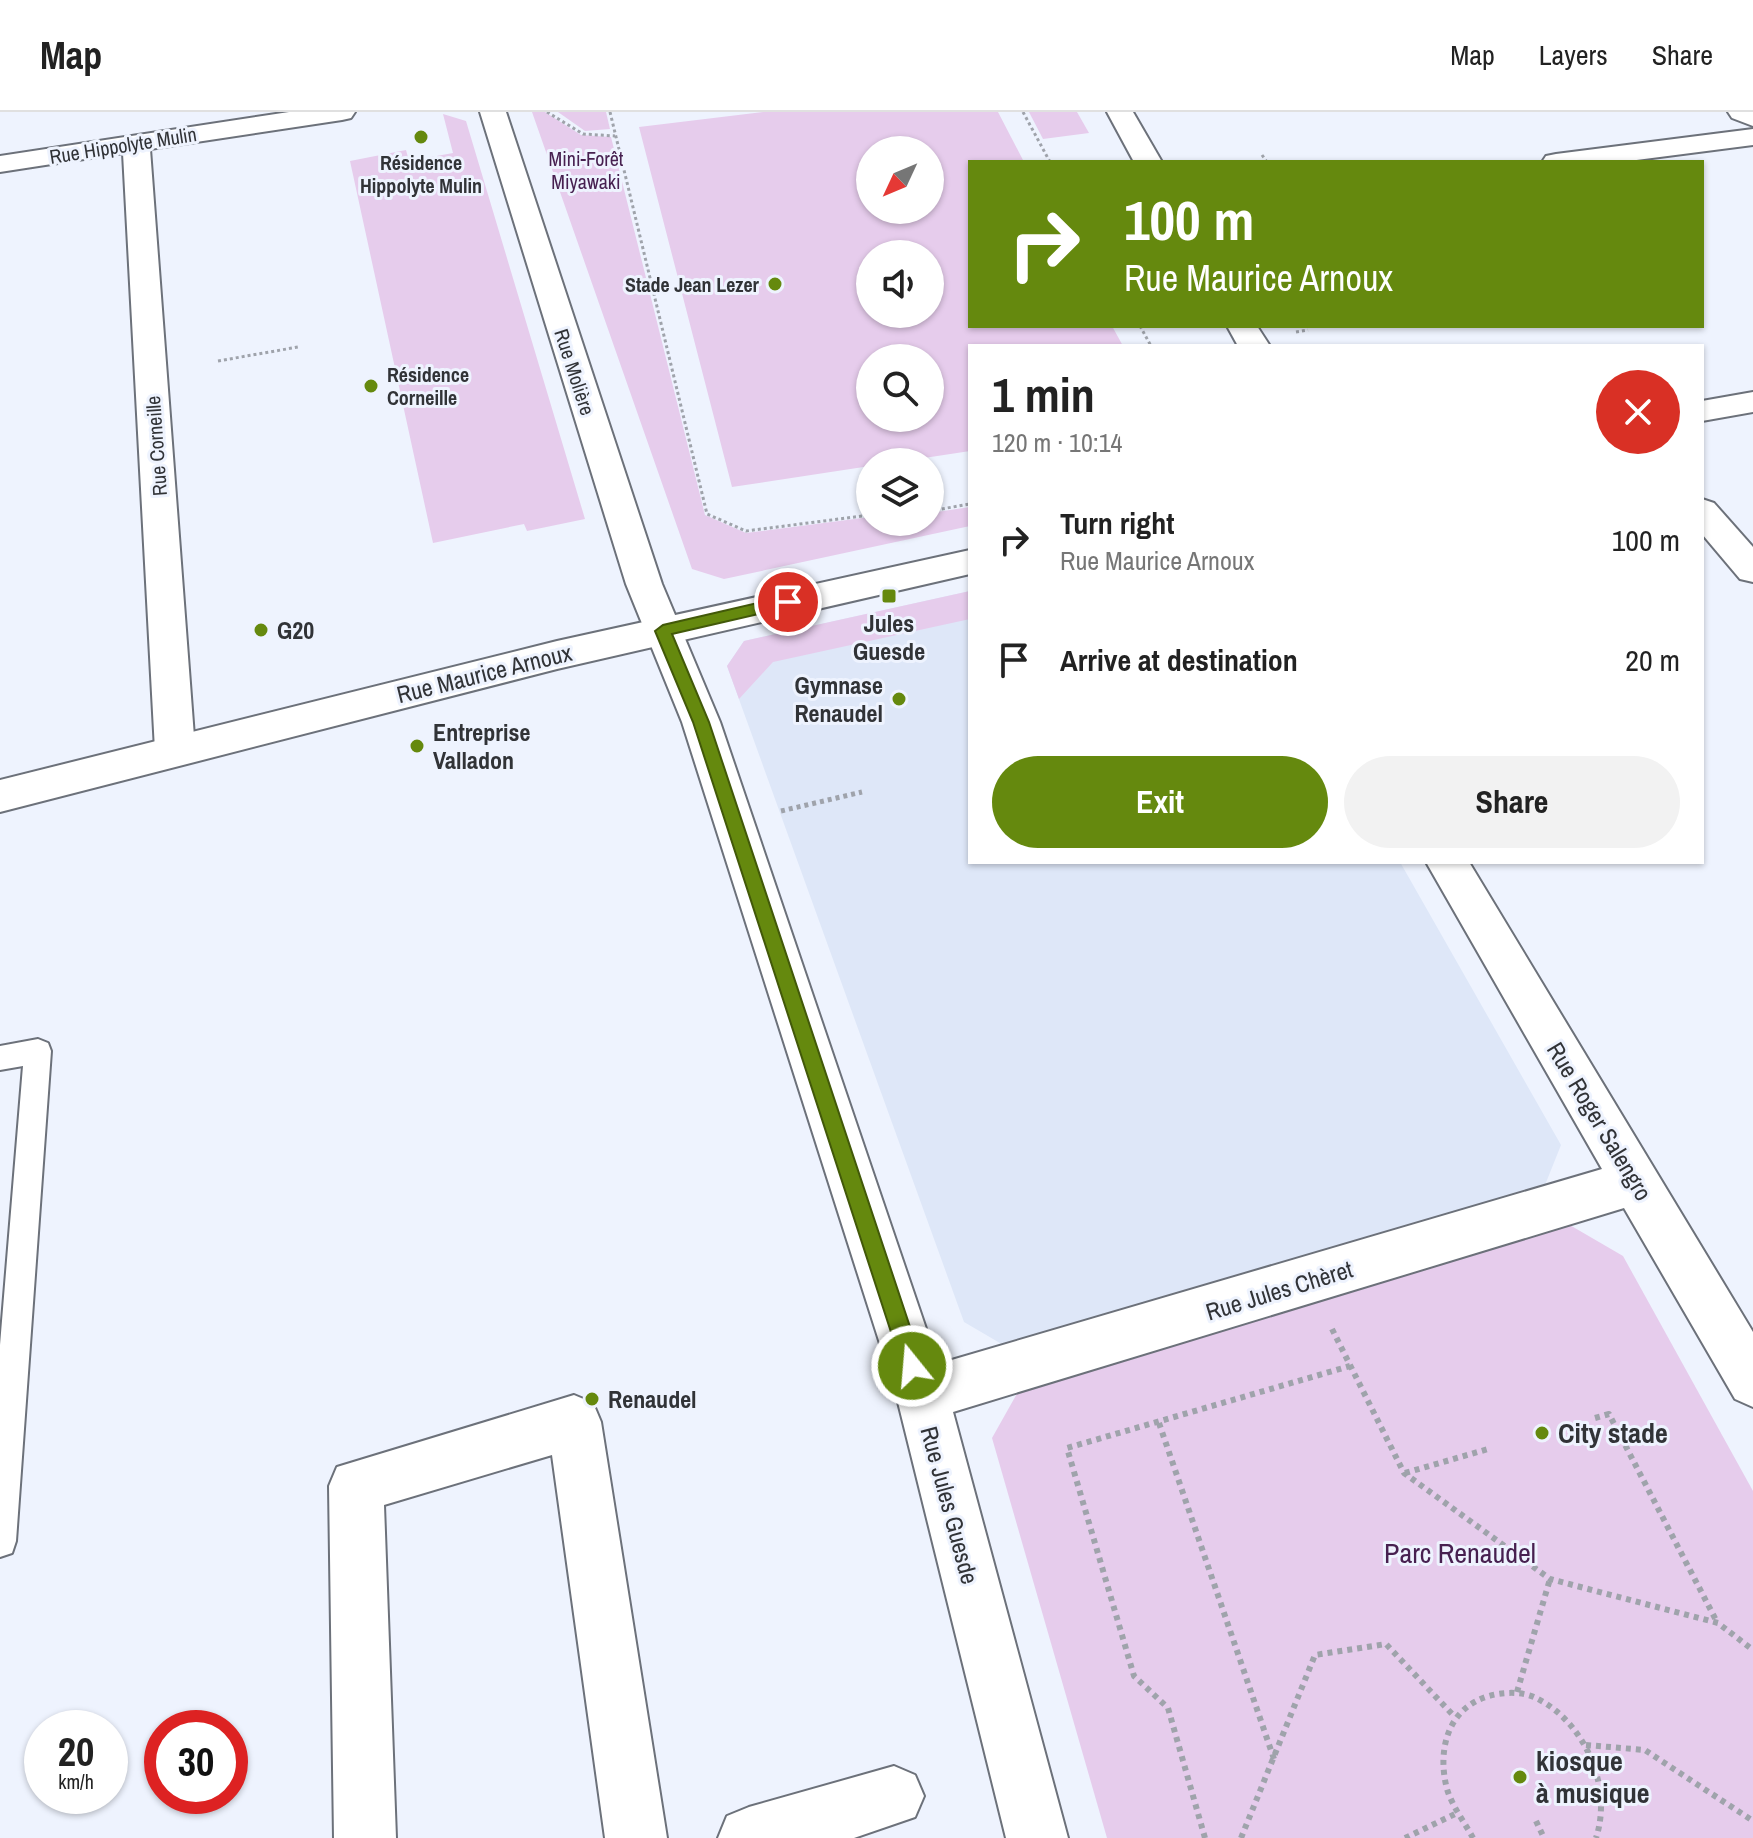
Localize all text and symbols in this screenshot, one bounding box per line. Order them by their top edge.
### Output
text: Map [40,30,102,81]
text: Map [1450,36,1495,74]
text: Layers [1539,36,1608,74]
text: Share [1652,36,1713,74]
street label: Rue Hippolyte Mulin [48,120,198,170]
marker: Résidence Hippolyte Mulin [412,128,430,146]
north arrow [856,136,944,224]
map controls [856,136,944,536]
park label: Mini-Forêt Miyawaki [549,145,624,195]
place label: Résidence Hippolyte Mulin [360,149,482,199]
text: 100 m [1124,182,1254,257]
icon: right [992,192,1096,296]
button: sound [856,240,944,328]
text: Rue Maurice Arnoux [1124,254,1393,302]
place label: Stade Jean Lezer [625,271,760,298]
marker: Stade Jean Lezer [766,275,784,293]
street label: Rue Molière [548,325,602,419]
button: search [856,344,944,432]
place label: Résidence Corneille [387,361,469,411]
text: 1 min [992,362,1095,427]
button: close [1596,370,1680,454]
marker: Résidence Corneille [362,377,380,395]
street label: Rue Corneille [139,395,173,497]
text: 120 m · 10:14 [992,425,1122,460]
button: layers [856,448,944,536]
text: Turn right [1060,503,1174,543]
icon: right [992,518,1036,562]
text: 100 m [1612,520,1680,560]
text: Rue Maurice Arnoux [1060,543,1254,578]
pin [754,568,822,636]
icon: arrive [766,580,810,624]
marker: Jules Guesde [880,587,898,605]
place label: Jules Guesde [853,607,925,667]
place label: G20 [277,614,314,646]
marker: G20 [252,621,270,639]
street label: Rue Maurice Arnoux [393,636,575,710]
icon: arrive [992,638,1036,682]
text: Arrive at destination [1060,640,1298,680]
text: 20 m [1625,640,1680,680]
place label: Gymnase Renaudel [794,669,883,729]
marker: Gymnase Renaudel [890,690,908,708]
place label: Entreprise Valladon [433,716,530,776]
marker: Entreprise Valladon [408,737,426,755]
button: Exit [992,756,1328,848]
button: Share [1344,756,1680,848]
street label: Rue Roger Salengro [1540,1036,1660,1206]
street label: Rue Jules Chèret [1202,1252,1357,1328]
position arrow [870,1324,954,1408]
place label: Renaudel [608,1383,697,1415]
marker: Renaudel [583,1390,601,1408]
place label: City stade [1558,1414,1668,1452]
street label: Rue Jules Guesde [914,1423,986,1587]
marker: City stade [1533,1424,1551,1442]
park label: Parc Renaudel [1384,1534,1536,1572]
speed limit sign: 30 [144,1710,248,1814]
text: 20 [58,1725,94,1778]
place label: kiosque à musique [1536,1742,1650,1812]
text: km/h [58,1768,94,1795]
marker: kiosque à musique [1511,1768,1529,1786]

